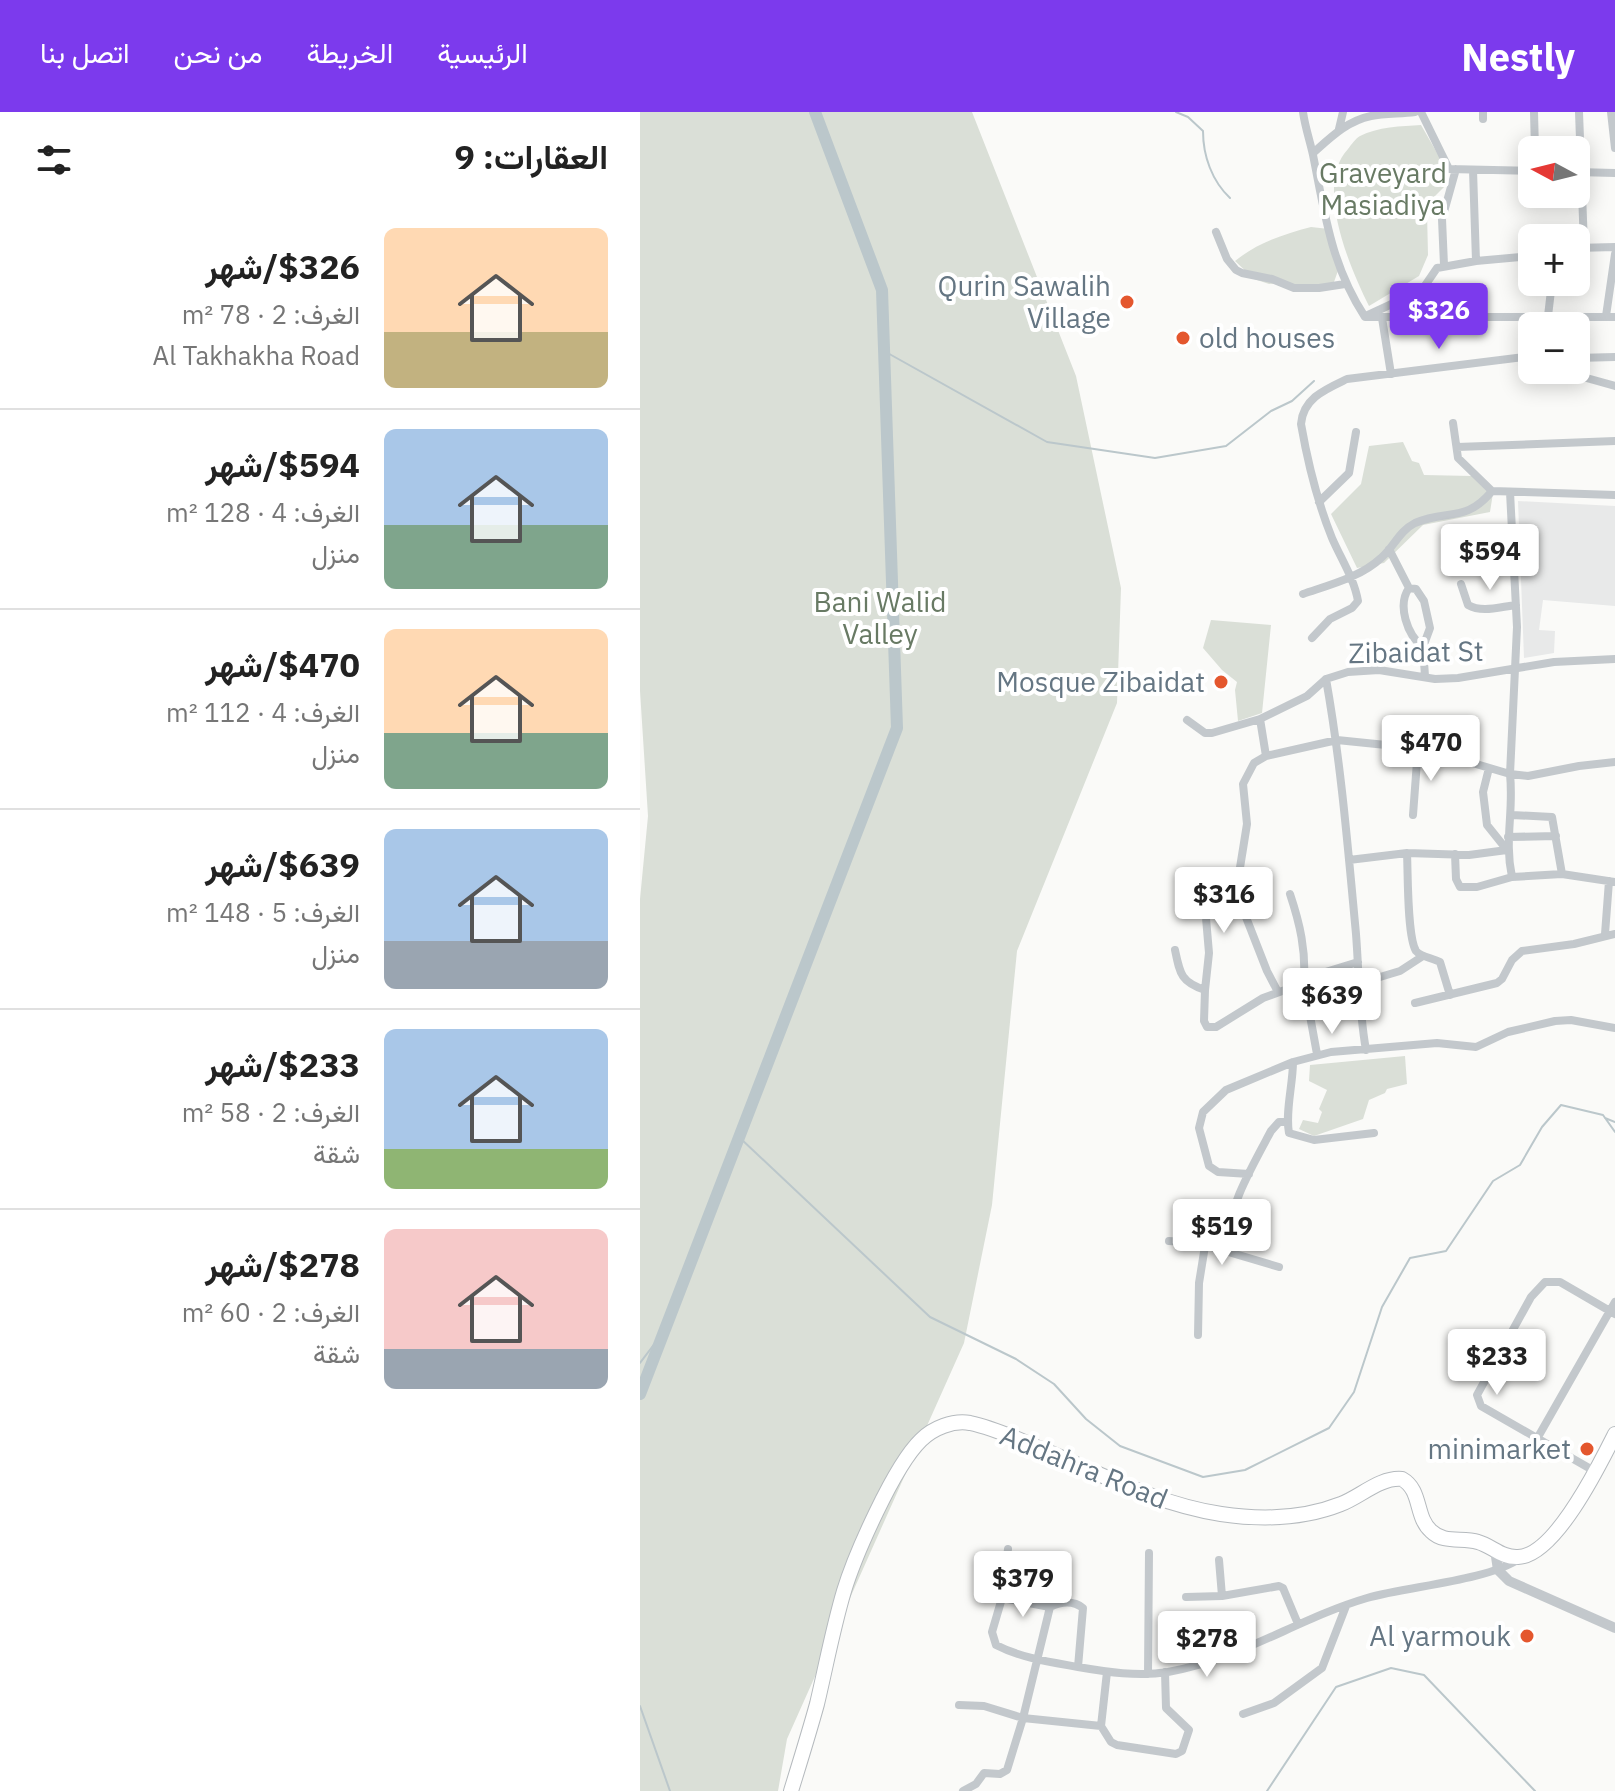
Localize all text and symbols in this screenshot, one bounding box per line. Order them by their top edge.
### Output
text: Nestly [1461,32,1575,81]
text: اتصل بنا [40,34,130,71]
text: من نحن [174,34,263,71]
text: الخريطة [307,34,393,71]
text: الرئيسية [437,34,528,71]
text: العقارات: 9 [454,134,608,178]
north arrow [1518,136,1590,208]
map controls [1518,136,1590,384]
icon: filters [32,138,76,182]
park label: Graveyard Masiadiya [1319,154,1447,223]
button: + [1518,224,1590,296]
text: $326/شهر [205,244,360,288]
icon: home [448,260,544,356]
place label: Qurin Sawalih Village [938,267,1111,336]
pin: $326 [1392,283,1486,351]
text: $326 [1408,292,1470,326]
marker: Qurin Sawalih Village [1118,293,1136,311]
text: الغرف: 2 · 78 m² [182,297,360,331]
button: − [1518,312,1590,384]
place label: old houses [1199,319,1335,356]
marker: old houses [1174,329,1192,347]
text: Al Takhakha Road [153,338,360,372]
text: $594/شهر [205,442,360,486]
icon: home [448,461,544,557]
text: الغرف: 4 · 128 m² [166,495,360,529]
pin: $594 [1443,524,1537,592]
text: $594 [1459,533,1521,567]
text: منزل [311,536,360,570]
park label: Bani Walid Valley [813,583,947,652]
street label: Zibaidat St [1348,632,1484,671]
text: $470/شهر [205,642,360,686]
icon: home [448,661,544,757]
place label: Mosque Zibaidat [996,663,1205,700]
marker: Mosque Zibaidat [1212,673,1230,691]
text: الغرف: 4 · 112 m² [166,695,360,729]
pin: $470 [1384,715,1478,783]
text: $470 [1400,724,1462,758]
text: منزل [311,736,360,770]
text: $639/شهر [205,842,360,886]
icon: home [448,861,544,957]
pin: $316 [1177,867,1271,935]
text: $316 [1193,876,1255,910]
text: الغرف: 5 · 148 m² [166,895,360,929]
text: منزل [311,936,360,970]
pin: $639 [1285,968,1379,1036]
text: $639 [1301,977,1363,1011]
text: $233/شهر [205,1042,360,1086]
icon: home [448,1061,544,1157]
text: الغرف: 2 · 58 m² [182,1095,360,1129]
text: شقة [313,1136,360,1170]
pin: $519 [1175,1199,1269,1267]
text: $519 [1191,1208,1253,1242]
text: $278/شهر [205,1242,360,1286]
icon: home [448,1261,544,1357]
text: الغرف: 2 · 60 m² [182,1295,360,1329]
pin: $233 [1450,1329,1544,1397]
text: شقة [313,1336,360,1370]
text: $233 [1466,1338,1528,1372]
street label: Addahra Road [995,1416,1173,1517]
place label: minimarket [1427,1430,1571,1467]
marker: minimarket [1578,1440,1596,1458]
pin: $379 [976,1551,1070,1619]
text: $379 [992,1560,1054,1594]
pin: $278 [1160,1611,1254,1679]
place label: Al yarmouk [1369,1617,1511,1654]
text: $278 [1176,1620,1238,1654]
marker: Al yarmouk [1518,1627,1536,1645]

